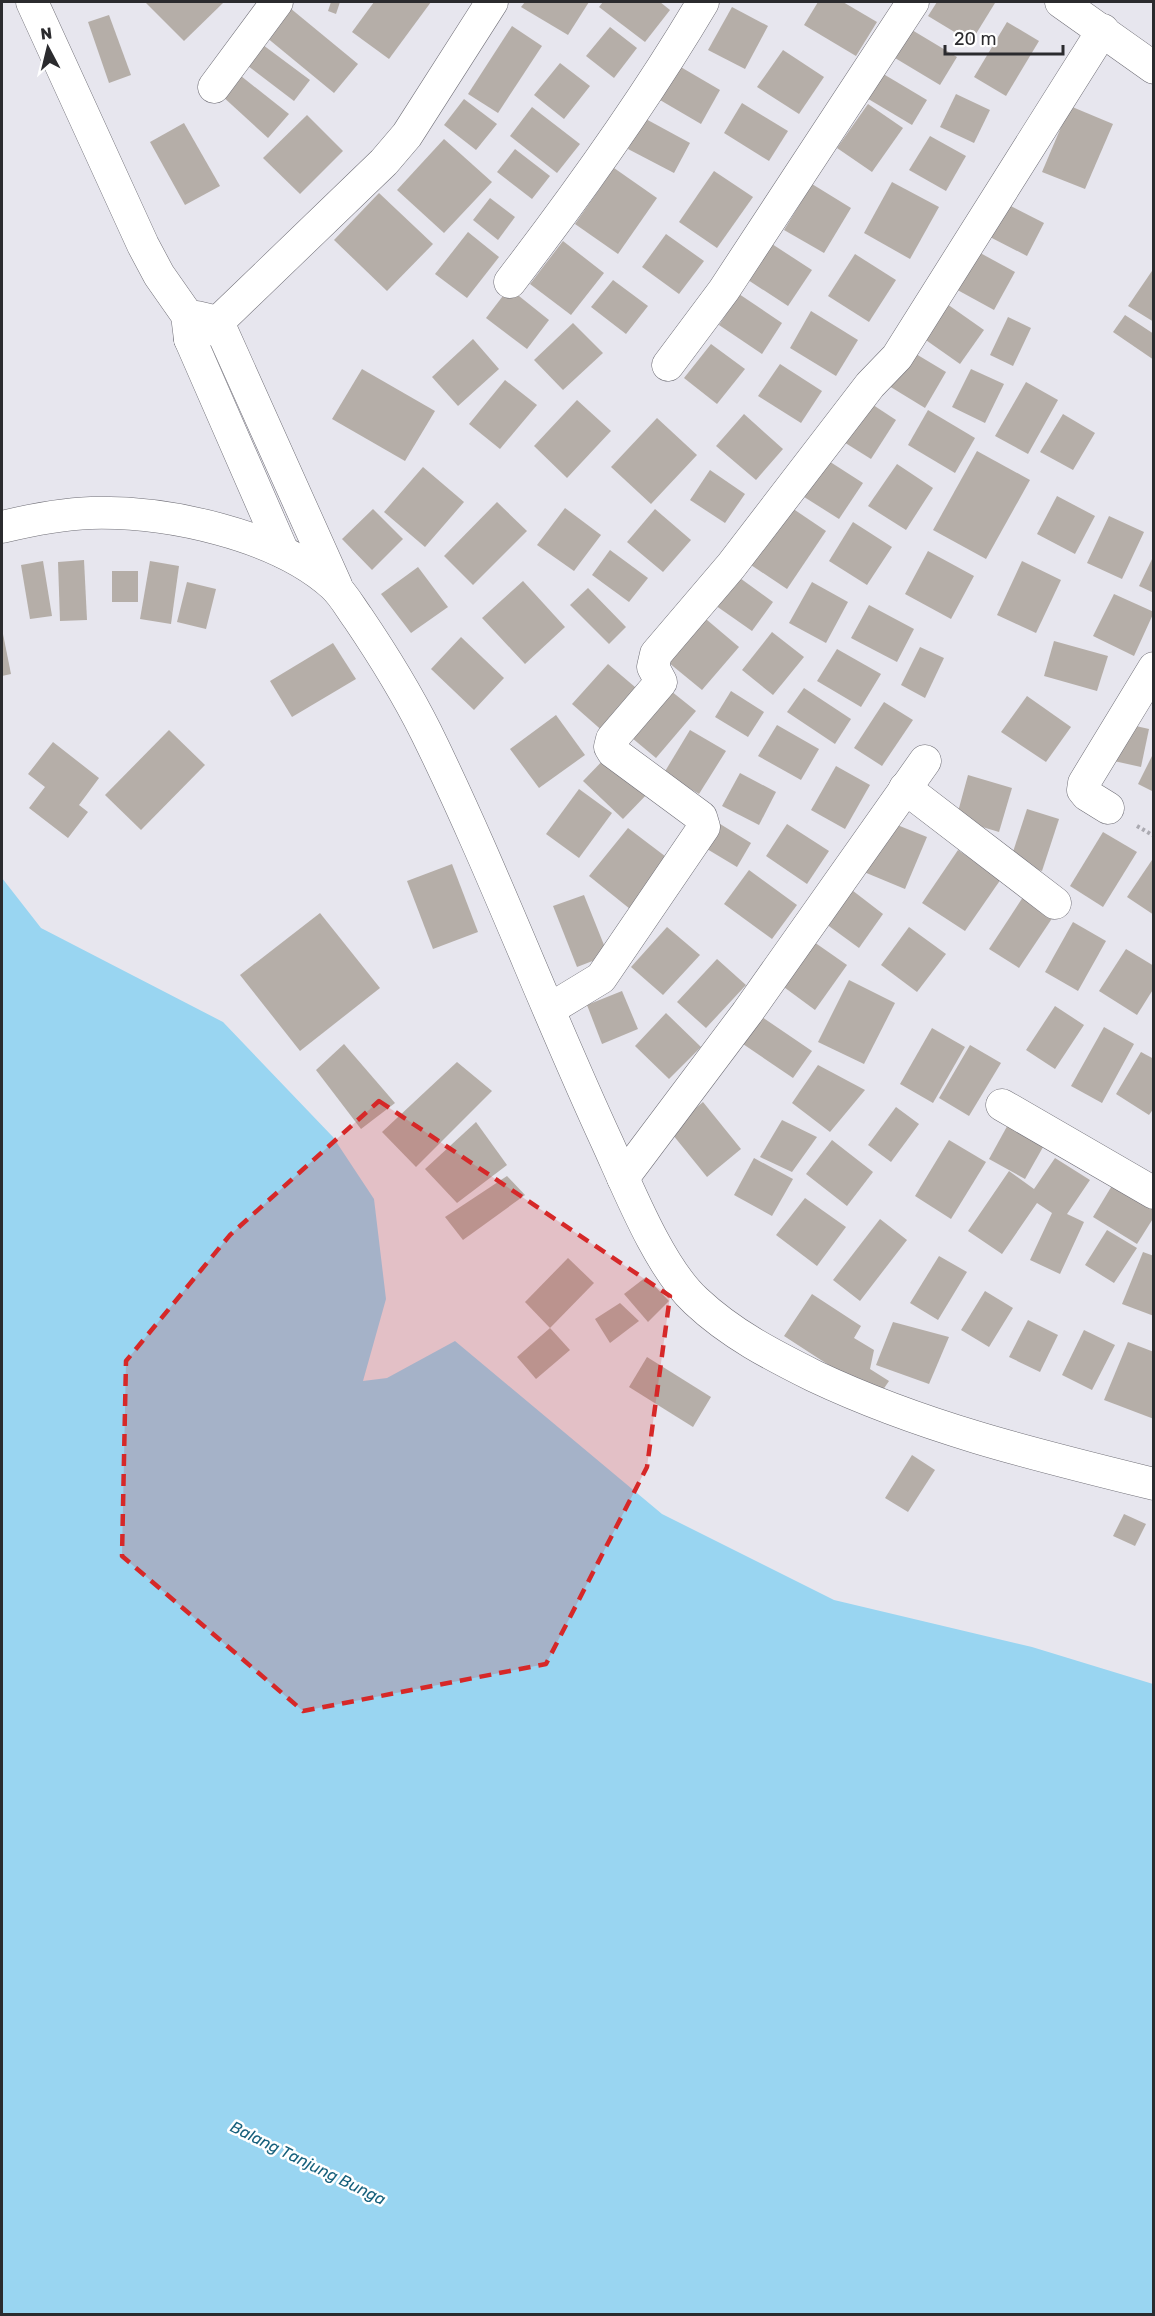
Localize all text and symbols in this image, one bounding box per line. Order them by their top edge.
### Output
north arrow [18,18,78,78]
scale bar [945,18,1064,56]
text: N [39,23,53,44]
text: 20 m [954,28,996,50]
water label: Balang Tanjung Bunga [227,2117,389,2209]

